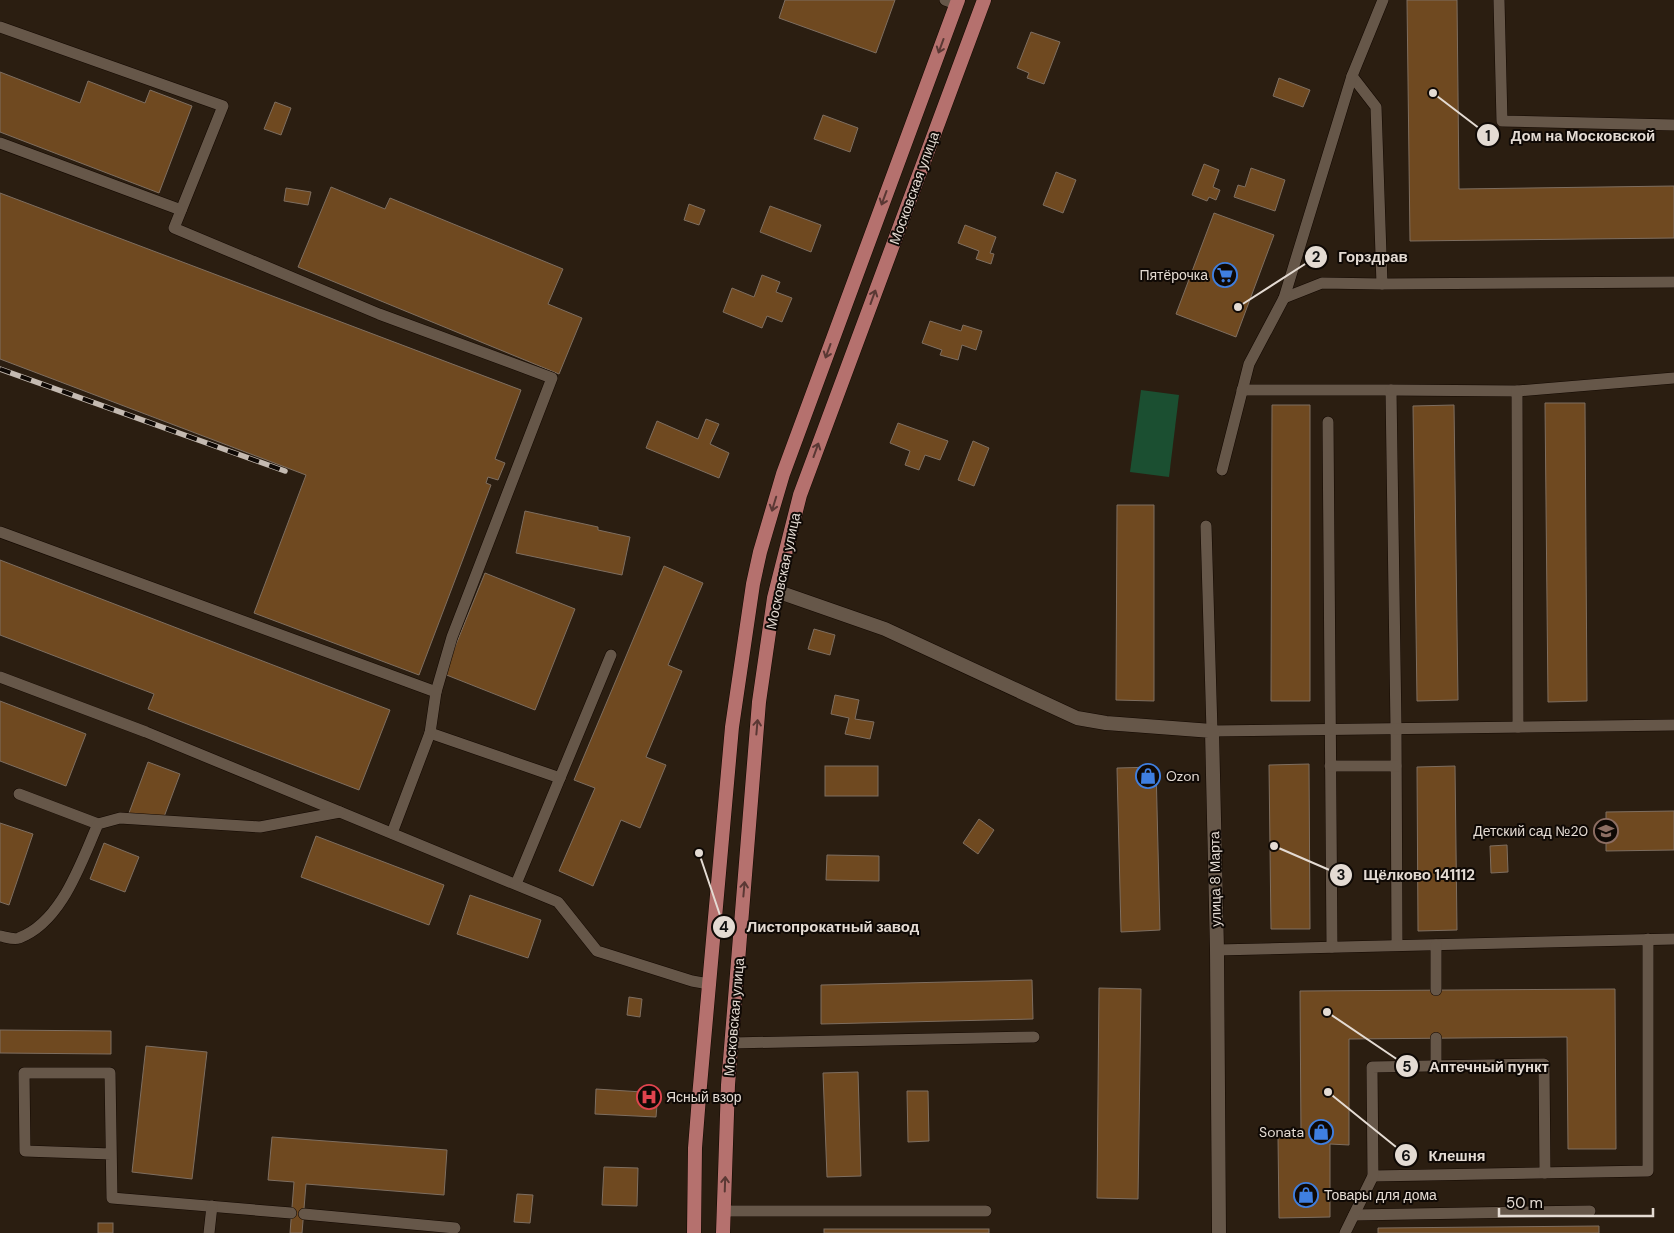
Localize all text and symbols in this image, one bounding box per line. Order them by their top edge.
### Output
one-way arrow [936,37,945,53]
callout: Дом на Московской [1476,120,1666,150]
text: 1 [1485,126,1491,146]
text: Дом на Московской [1511,126,1655,146]
street label: Московская улица [885,129,943,247]
one-way arrow [879,190,888,205]
callout: Горздрав [1303,242,1418,272]
text: 2 [1312,247,1321,267]
text: Горздрав [1338,247,1408,267]
supermarket icon: Пятёрочка [1212,262,1238,288]
place label: Пятёрочка [1139,266,1208,284]
one-way arrow [869,290,878,305]
one-way arrow [823,342,832,358]
one-way arrow [812,442,821,458]
one-way arrow [769,495,779,511]
street label: Московская улица [762,511,804,631]
one-way arrow [753,720,762,736]
shop icon: Ozon [1135,763,1161,789]
place label: Ozon [1166,767,1200,785]
school or university icon: Детский сад №20 [1593,818,1619,844]
place label: Детский сад №20 [1473,822,1588,840]
street label: улица 8 Марта [1205,831,1225,927]
callout: Щёлково 141112 [1328,860,1485,890]
text: 3 [1336,865,1346,885]
text: Щёлково 141112 [1363,865,1475,885]
one-way arrow [739,882,749,898]
callout: Листопрокатный завод [712,912,930,942]
text: 4 [719,917,729,937]
text: Листопрокатный завод [747,917,920,937]
street label: Московская улица [720,957,748,1077]
callout: Аптечный пункт [1394,1051,1559,1081]
text: 5 [1402,1057,1412,1077]
text: Аптечный пункт [1429,1057,1549,1077]
hospital icon: Ясный взор [636,1084,662,1110]
place label: Ясный взор [666,1088,742,1106]
shop icon: Sonata [1308,1119,1334,1145]
place label: Sonata [1259,1123,1304,1141]
callout: Клешня [1393,1140,1496,1170]
text: 6 [1401,1146,1411,1166]
text: Клешня [1428,1146,1486,1166]
one-way arrow [720,1177,730,1193]
shop icon: Товары для дома [1293,1182,1319,1208]
place label: Товары для дома [1324,1186,1437,1204]
scale bar [1499,1186,1653,1218]
text: 50 m [1506,1193,1543,1213]

